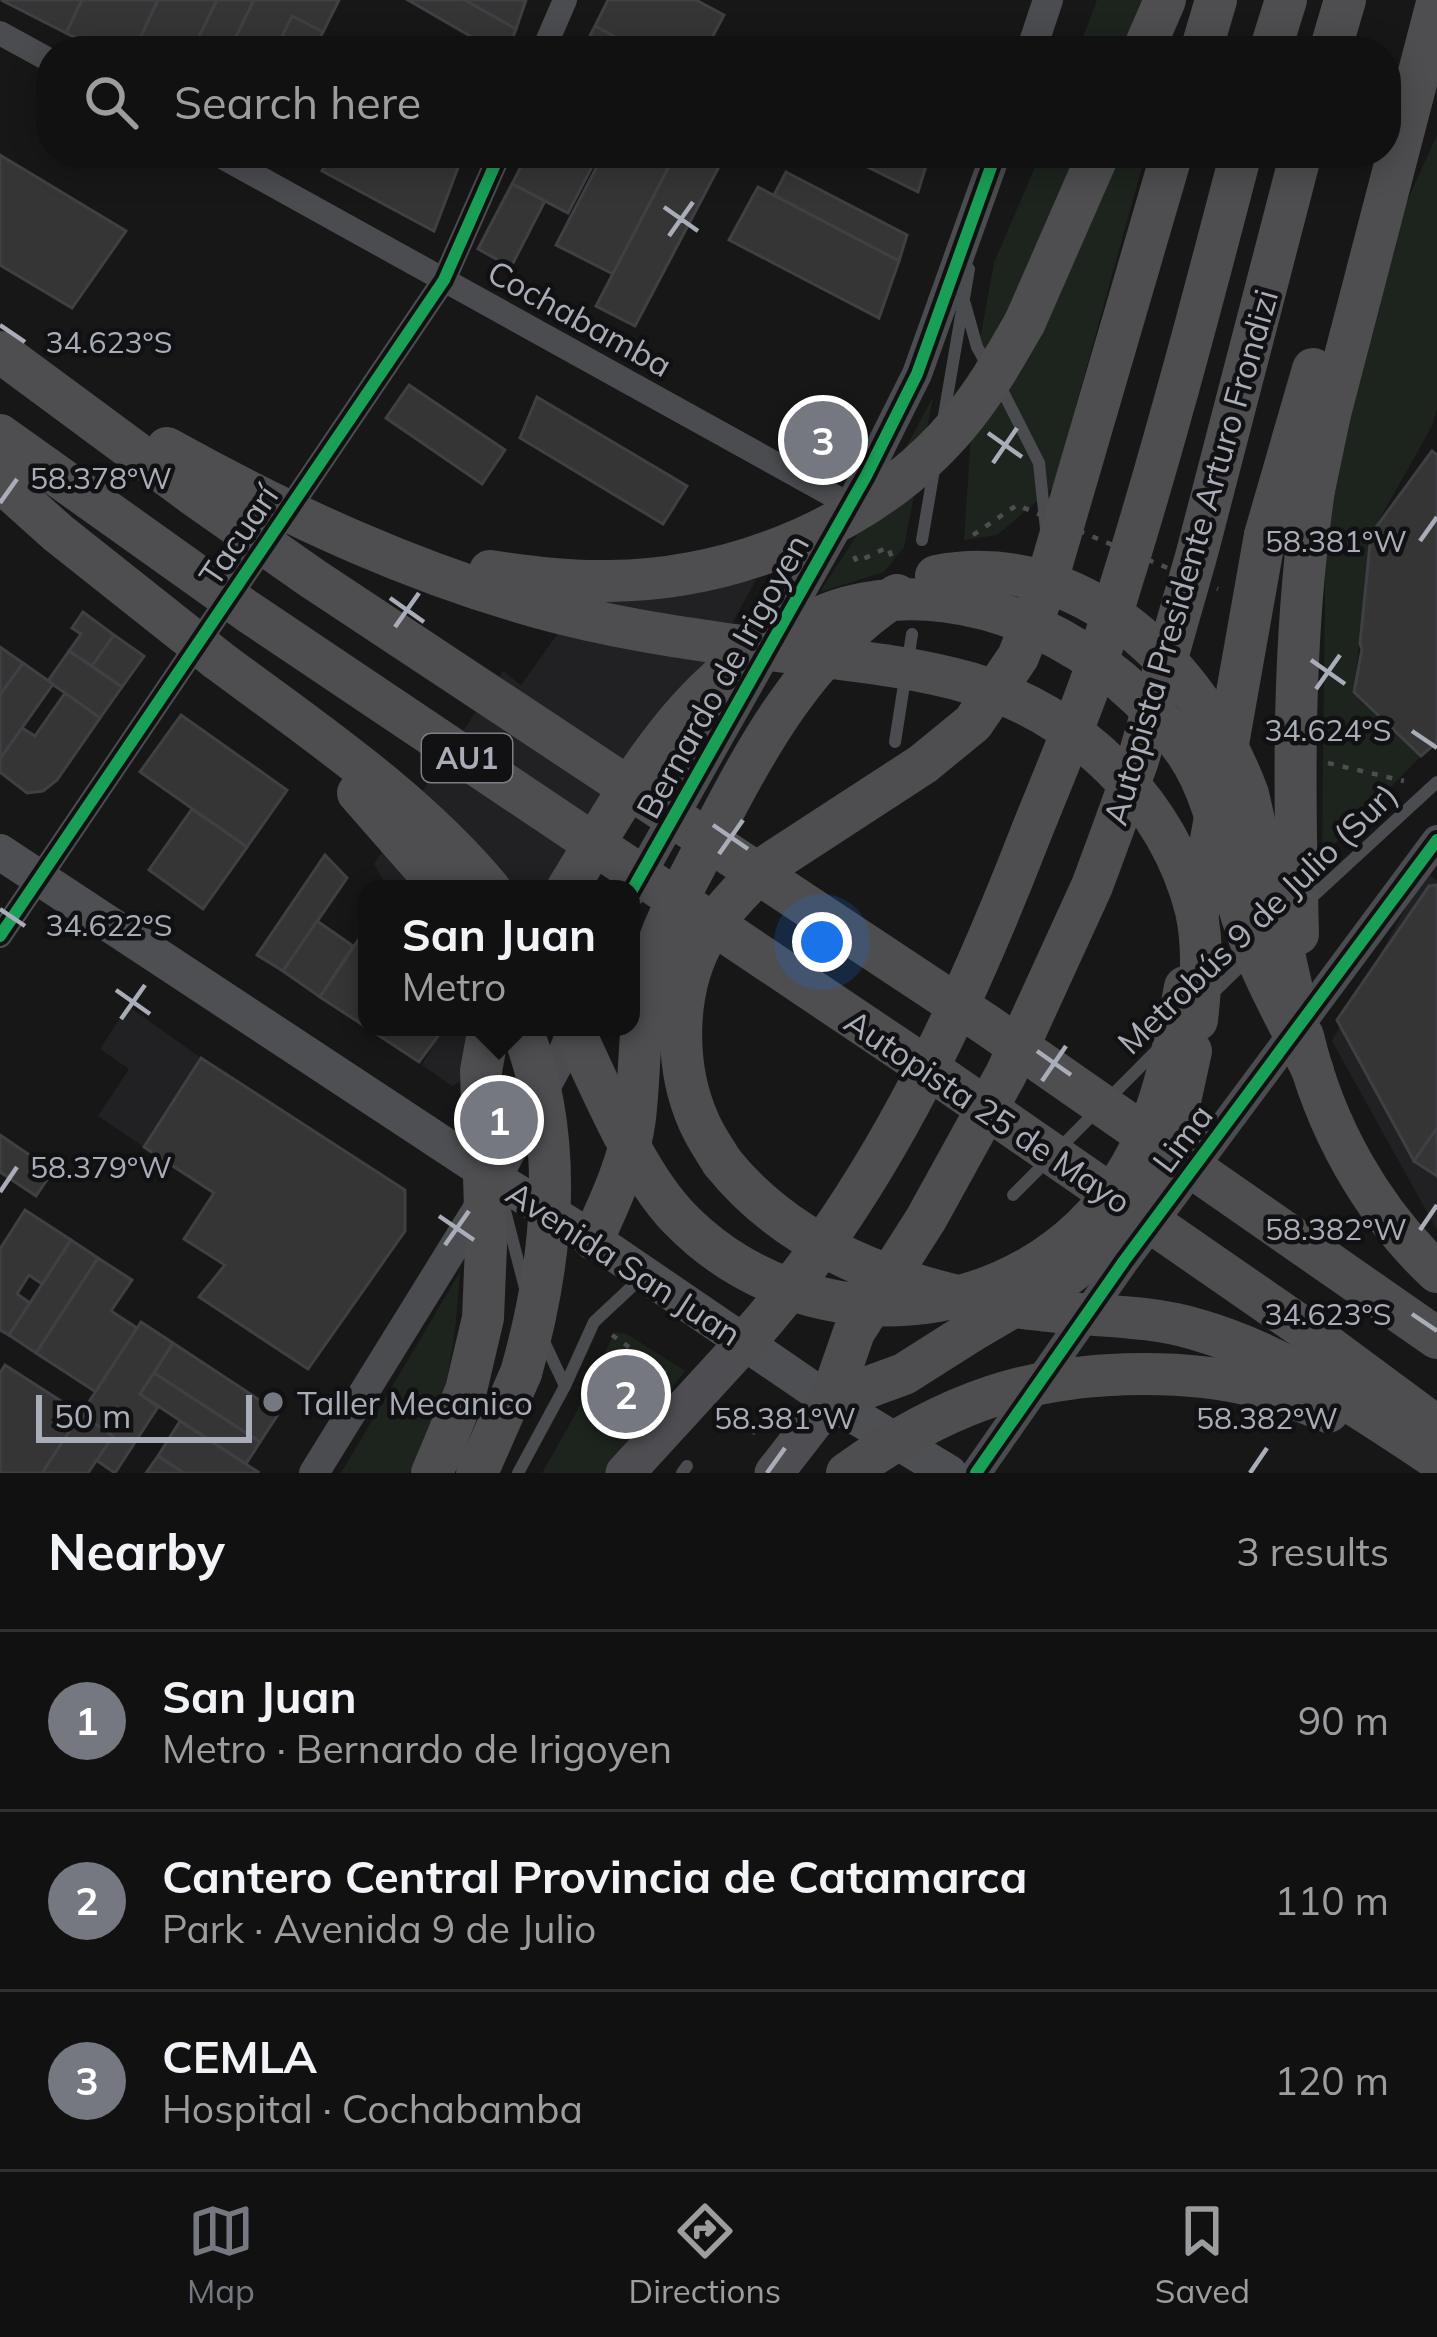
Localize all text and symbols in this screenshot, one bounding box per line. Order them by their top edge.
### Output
search box [36,36,1401,168]
icon: search [78,69,144,135]
text: Search here [174,74,421,130]
street label: Cochabamba [481,251,679,385]
street label: Autopista Presidente Arturo Frondizi [1094,285,1286,829]
text: 34.623°S [46,323,172,361]
pin: 3 [784,395,862,485]
text: 58.378°W [30,459,172,497]
street label: Tacuarí [190,475,288,593]
text: 58.381°W [1265,522,1407,560]
street label: Bernardo de Irigoyen [627,527,817,825]
text: 34.624°S [1265,711,1391,749]
road number: AU1 [422,734,512,782]
street label: Metrobús 9 de Julio (Sur) [1109,774,1405,1062]
popup [358,880,640,1036]
text: 34.622°S [46,906,172,944]
text: San Juan [402,906,596,962]
your location [792,912,852,972]
text: Metro [402,962,506,1011]
street label: Autopista 25 de Mayo [837,1000,1139,1222]
pin: 1 [460,1075,538,1165]
street label: Lima [1143,1096,1221,1180]
text: 58.379°W [30,1148,172,1186]
street label: Avenida San Juan [499,1172,749,1354]
text: 58.382°W [1265,1210,1407,1248]
text: 34.623°S [1265,1295,1391,1333]
pin: 2 [587,1349,665,1439]
place label: Taller Mecanico [297,1382,533,1423]
scale bar [36,1389,252,1442]
marker: Taller Mecanico [260,1389,286,1415]
text: 50 m [54,1395,131,1436]
text: 58.381°W [714,1399,856,1437]
text: 58.382°W [1196,1399,1338,1437]
text: Nearby [48,1519,225,1583]
text: 3 results [1236,1527,1389,1576]
text: San Juan [162,1668,357,1724]
text: 1 [75,1696,99,1745]
text: 90 m [1298,1696,1389,1745]
text: Metro · Bernardo de Irigoyen [162,1724,672,1773]
text: Cantero Central Provincia de Catamarca [162,1848,1027,1904]
text: 2 [75,1876,99,1925]
text: 110 m [1274,1876,1389,1925]
text: Park · Avenida 9 de Julio [162,1904,596,1953]
text: CEMLA [162,2028,317,2084]
text: 3 [75,2056,99,2105]
text: 120 m [1274,2056,1389,2105]
text: Hospital · Cochabamba [162,2084,583,2133]
tab: Map [187,2198,255,2311]
tab: Directions [629,2198,781,2311]
tab: Saved [1155,2198,1250,2311]

